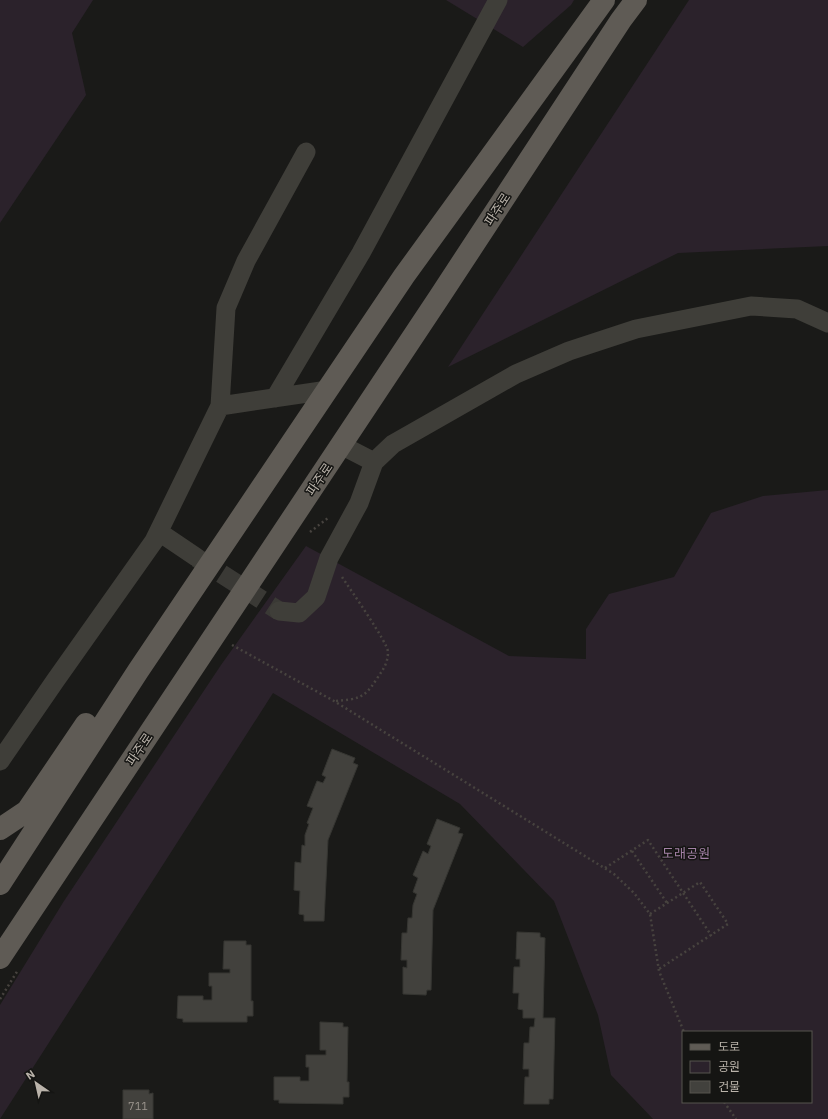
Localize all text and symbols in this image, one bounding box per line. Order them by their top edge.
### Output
street label: 파주로 [481,190,514,229]
street label: 파주로 [302,460,337,499]
street label: 파주로 [122,730,157,769]
park label: 도래공원 [662,845,710,862]
legend [682,1031,812,1103]
text: 도로 [718,1039,740,1054]
text: 공원 [718,1059,740,1074]
north arrow [16,1063,56,1103]
text: N [23,1067,38,1083]
text: 건물 [718,1079,740,1094]
house number: 711 [128,1099,148,1113]

